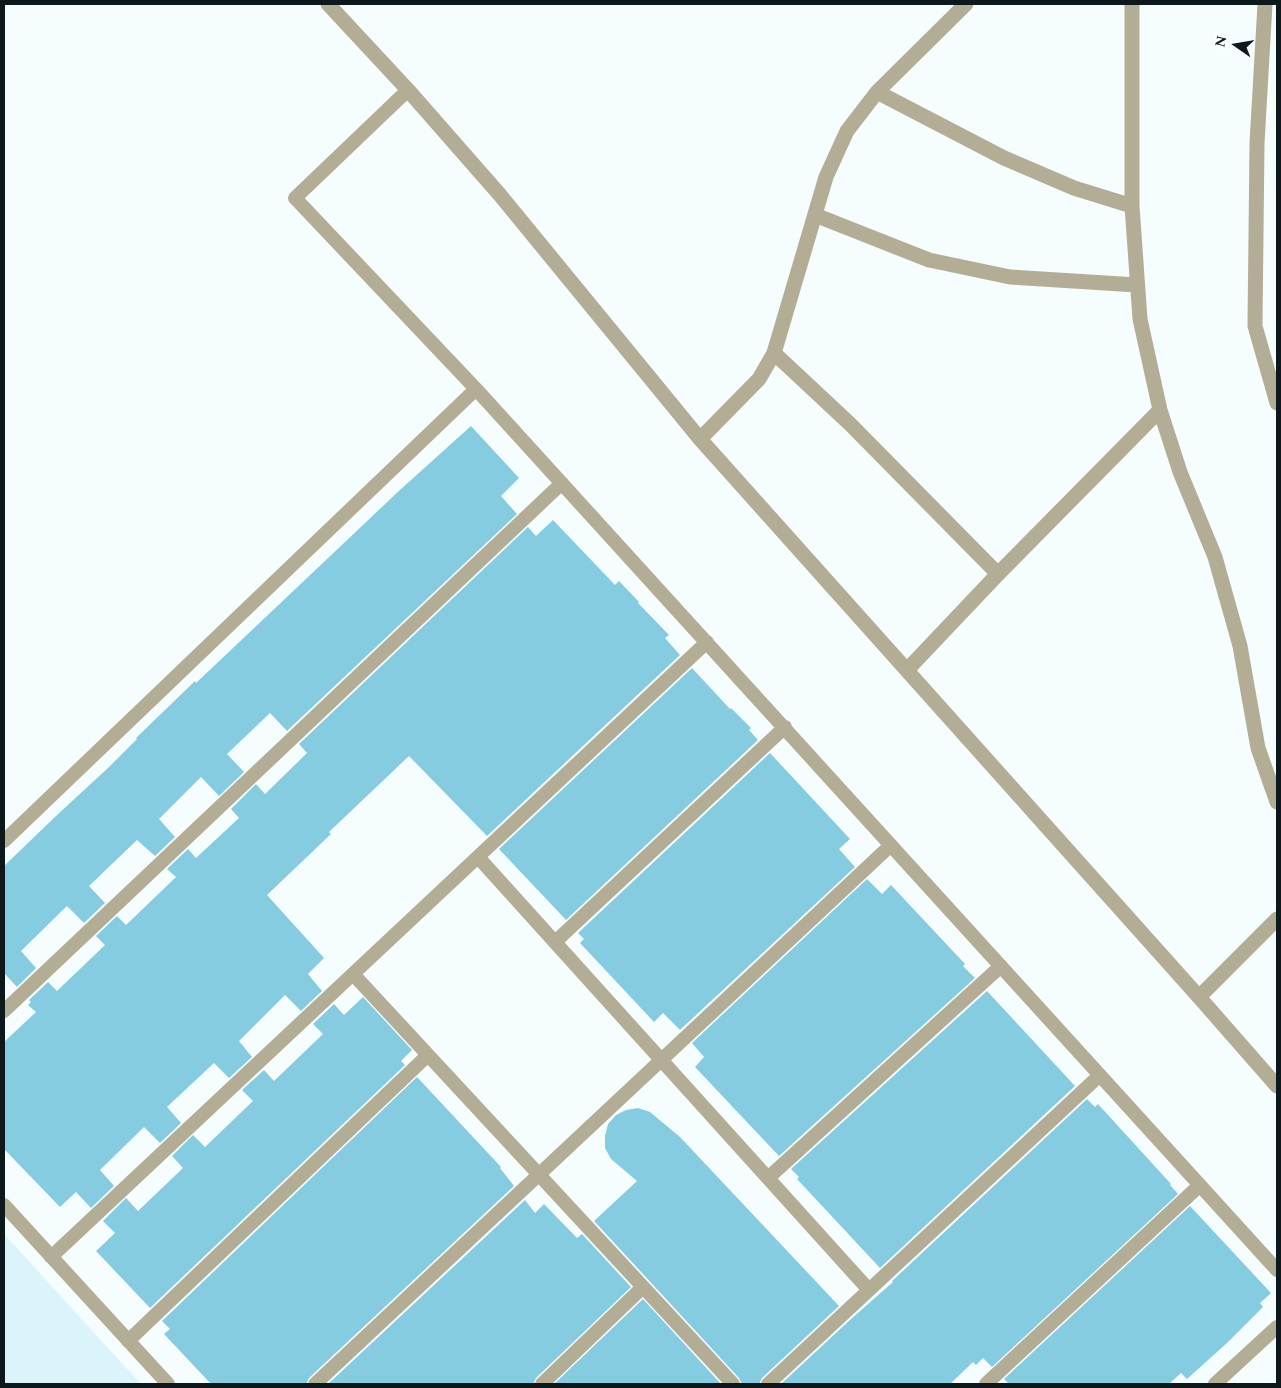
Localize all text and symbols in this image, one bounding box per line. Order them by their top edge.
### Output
north arrow [1211,20,1261,70]
text: N [1209,34,1232,49]

